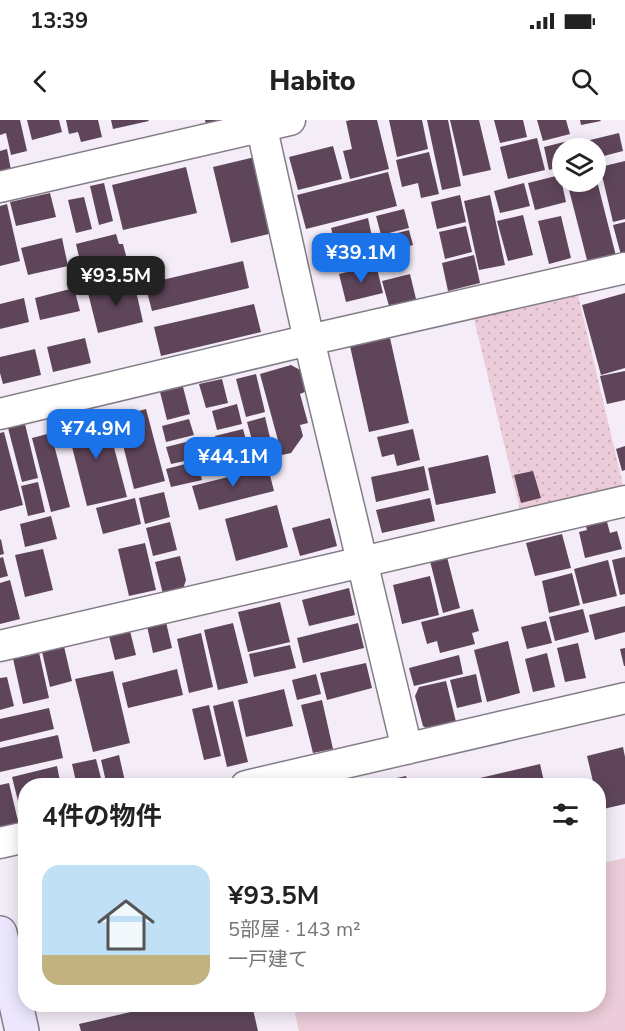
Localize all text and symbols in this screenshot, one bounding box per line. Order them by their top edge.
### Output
text: 13:39 [30,6,88,36]
text: Habito [269,63,356,100]
icon: back [24,65,57,98]
icon: search [568,65,601,98]
map controls [552,138,606,192]
button: layers [552,138,606,192]
pin: ¥39.1M [312,233,410,284]
text: ¥39.1M [326,239,396,266]
pin: ¥93.5M [67,256,165,307]
text: ¥93.5M [81,262,151,289]
pin: ¥74.9M [47,409,145,460]
text: ¥74.9M [61,415,131,442]
pin: ¥44.1M [184,437,282,488]
text: ¥44.1M [198,443,268,470]
icon: filters [549,798,582,831]
text: 4件の物件 [42,799,162,834]
text: ¥93.5M [228,878,319,913]
icon: home [90,889,162,961]
text: 5部屋 · 143 m² [228,916,361,943]
text: 一戸建て [228,946,308,973]

